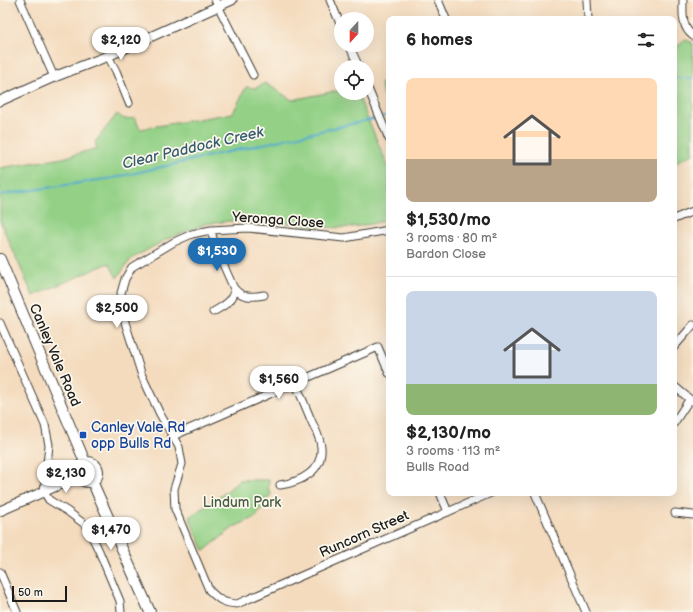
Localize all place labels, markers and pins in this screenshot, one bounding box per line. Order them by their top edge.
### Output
pin: $2,120 [88,27,154,61]
pin: $1,530 [184,238,250,272]
pin: $2,500 [84,295,150,329]
pin: $1,560 [246,366,312,400]
place label: Canley Vale Rd opp Bulls Rd [91,419,185,452]
marker: Canley Vale Rd opp Bulls Rd [78,430,88,440]
pin: $2,130 [33,460,99,494]
pin: $1,470 [78,517,144,551]

